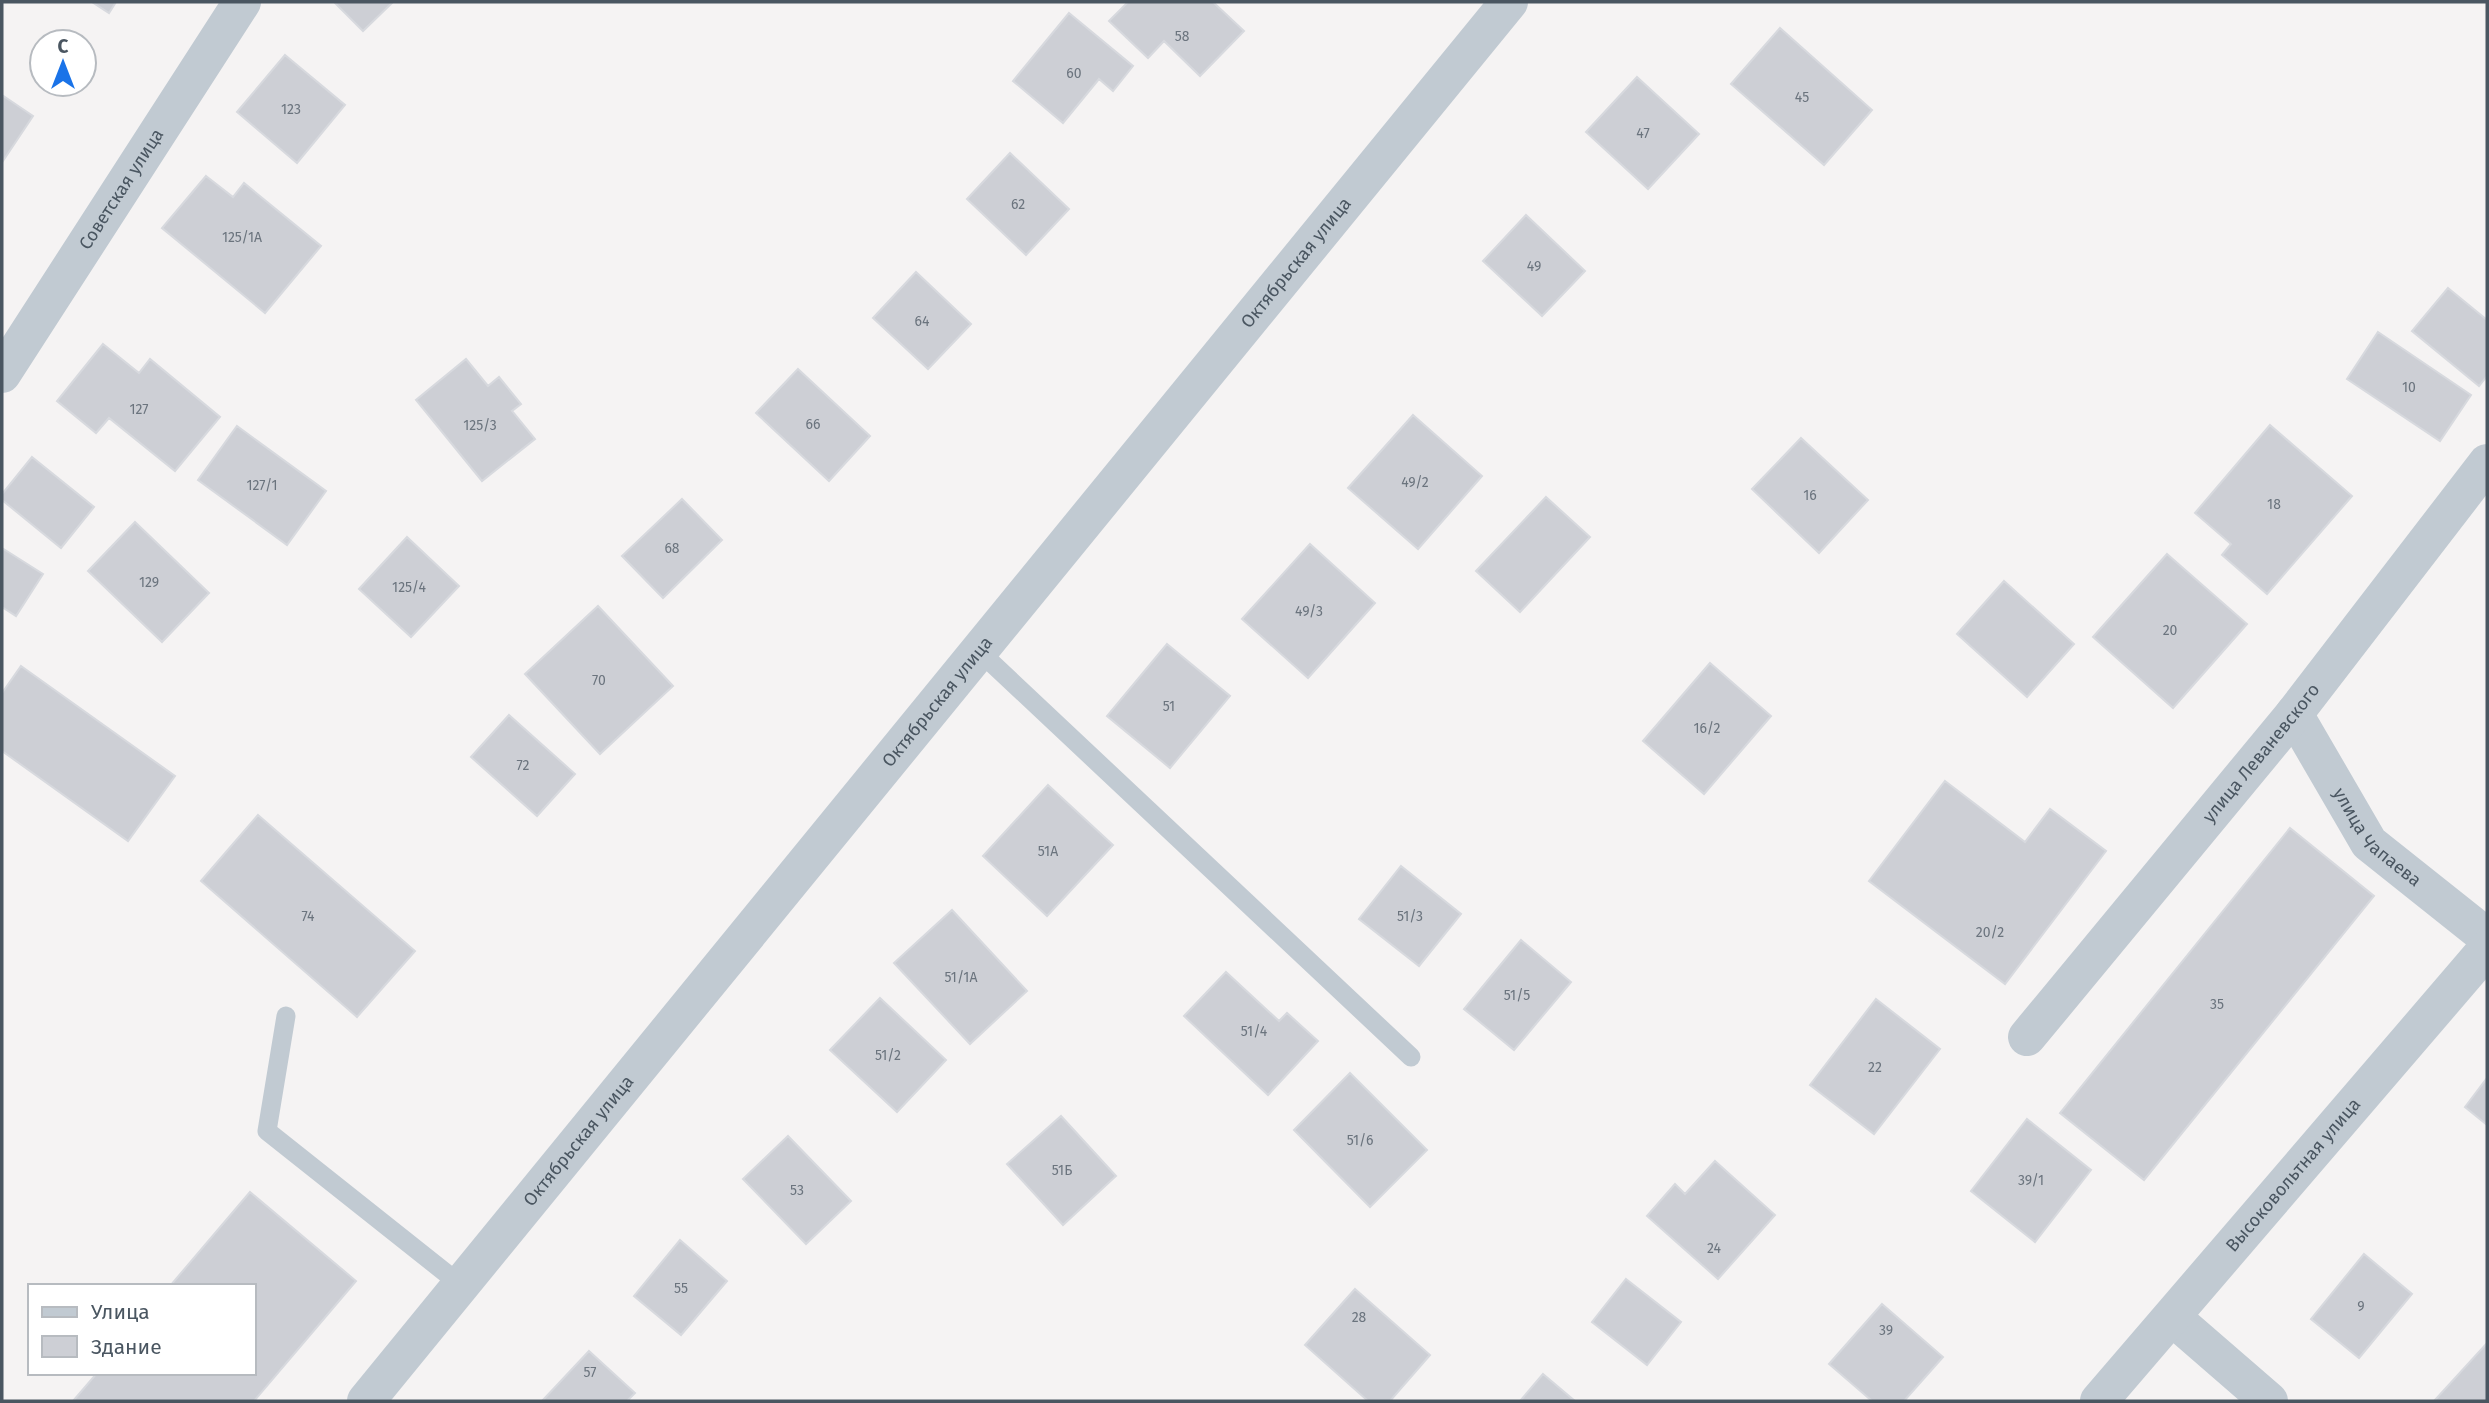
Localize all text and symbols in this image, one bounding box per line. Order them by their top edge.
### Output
north arrow [28,28,98,98]
house number: 58 [1175,28,1190,45]
text: С [58,35,69,58]
house number: 60 [1066,65,1082,82]
house number: 45 [1795,89,1809,106]
house number: 123 [281,101,301,118]
street label: Советская улица [74,124,168,254]
house number: 47 [1636,125,1650,142]
street label: Октябрьская улица [1236,193,1356,332]
house number: 62 [1011,196,1025,213]
house number: 125/1А [222,229,262,246]
house number: 49 [1527,258,1541,275]
house number: 64 [915,313,930,330]
house number: 10 [2402,379,2416,396]
house number: 127 [129,401,149,418]
house number: 66 [806,416,820,433]
house number: 125/3 [463,417,497,434]
house number: 49/2 [1401,474,1429,491]
house number: 127/1 [246,477,278,494]
house number: 16 [1803,487,1817,504]
house number: 18 [2267,496,2281,513]
house number: 68 [664,540,680,557]
house number: 129 [139,574,159,591]
house number: 125/4 [392,579,426,596]
house number: 49/3 [1295,603,1323,620]
house number: 20 [2163,622,2178,639]
street label: Октябрьская улица [877,632,997,772]
house number: 70 [592,672,606,689]
street label: улица Леваневского [2198,679,2324,827]
house number: 51 [1163,698,1175,715]
house number: 16/2 [1694,720,1721,737]
house number: 72 [517,757,530,774]
street label: улица Чапаева [2328,784,2426,891]
house number: 51А [1038,843,1058,860]
house number: 74 [301,908,315,925]
house number: 51/3 [1397,908,1423,925]
house number: 20/2 [1976,924,2004,941]
house number: 51/1А [945,969,977,986]
house number: 51/5 [1504,987,1530,1004]
house number: 35 [2210,996,2224,1013]
house number: 51/4 [1241,1023,1268,1040]
house number: 51/2 [875,1047,901,1064]
house number: 22 [1868,1059,1882,1076]
street label: Октябрьская улица [519,1071,638,1211]
street label: Высоковольтная улица [2221,1093,2365,1256]
house number: 51/6 [1347,1132,1373,1149]
house number: 51Б [1052,1162,1072,1179]
house number: 39/1 [2018,1172,2044,1189]
house number: 53 [790,1182,804,1199]
house number: 24 [1707,1240,1722,1257]
house number: 55 [674,1280,688,1297]
legend [28,1284,256,1375]
house number: 9 [2357,1298,2365,1315]
text: Улица [91,1299,150,1325]
house number: 28 [1352,1309,1367,1326]
house number: 39 [1879,1322,1893,1339]
text: Здание [91,1334,162,1360]
house number: 57 [584,1364,596,1381]

